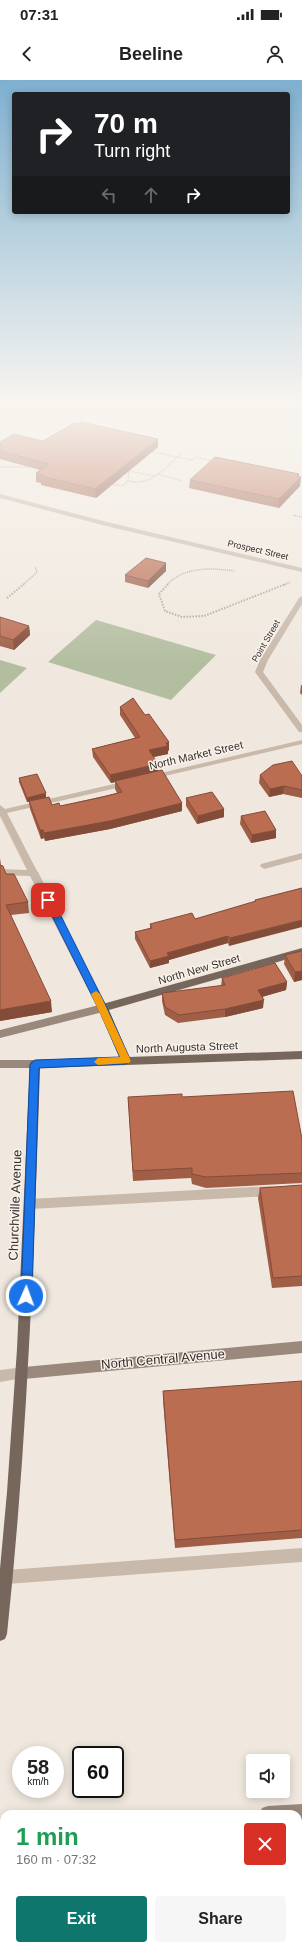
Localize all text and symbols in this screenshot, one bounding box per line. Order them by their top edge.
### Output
text: 07:31 [20,6,58,23]
icon: back [16,43,38,65]
icon: person [264,43,286,65]
text: Beeline [119,44,183,64]
icon: right [28,108,80,160]
text: 70 m [94,108,158,139]
text: Turn right [94,141,170,161]
icon: left [98,184,120,206]
icon: ahead [140,184,162,206]
icon: right [182,184,204,206]
street label: Prospect Street [227,538,290,562]
street label: Point Street [250,618,282,664]
street label: North Market Street [148,738,244,772]
pin [31,883,65,917]
icon: arrive [37,889,59,911]
street label: North New Street [157,952,241,986]
street label: North Augusta Street [136,1039,238,1055]
street label: Churchville Avenue [6,1149,24,1261]
position arrow [5,1275,47,1317]
street label: North Central Avenue [101,1346,225,1372]
speed limit sign: 60 [72,1746,124,1798]
map controls [246,1754,290,1798]
button: sound [246,1754,290,1798]
text: 58 [27,1756,49,1778]
text: km/h [27,1776,49,1787]
text: 1 min [16,1823,79,1850]
button: close [244,1823,286,1865]
text: 160 m · 07:32 [16,1852,96,1867]
button: Exit [16,1896,147,1942]
button: Share [155,1896,286,1942]

